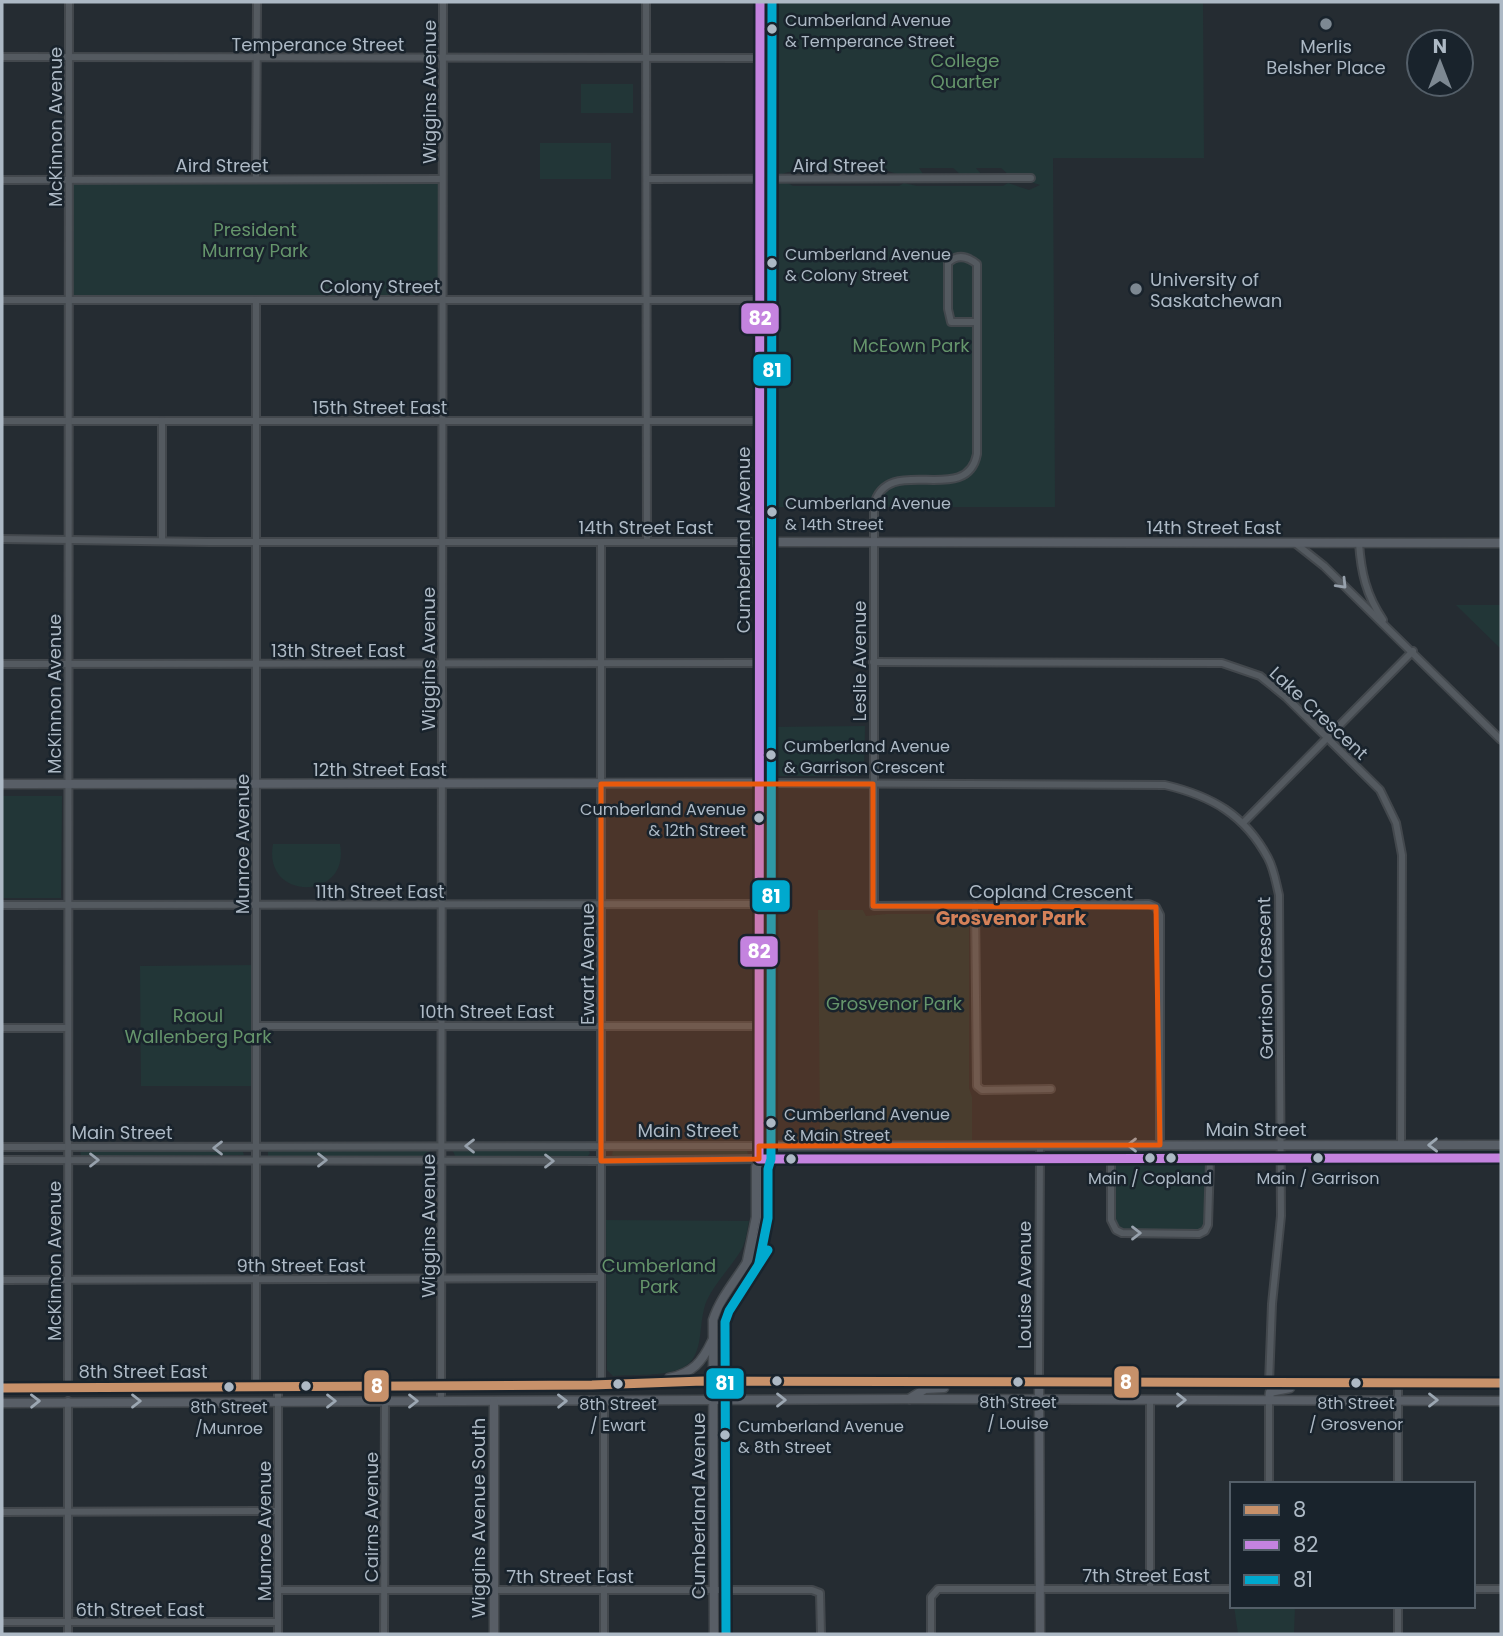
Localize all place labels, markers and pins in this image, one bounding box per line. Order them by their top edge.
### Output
place label: Cumberland Avenue & Temperance Street [785,9,955,53]
marker: Merlis Belsher Place [1318,16,1334,32]
marker: Cumberland Avenue & Temperance Street [765,22,779,36]
place label: Merlis Belsher Place [1266,34,1386,80]
place label: Cumberland Avenue & Colony Street [785,243,951,287]
marker: Cumberland Avenue & Colony Street [765,256,779,270]
place label: University of Saskatchewan [1150,267,1282,313]
marker: University of Saskatchewan [1128,281,1144,297]
place label: Cumberland Avenue & 14th Street [785,492,951,536]
marker: Cumberland Avenue & 14th Street [765,505,779,519]
place label: Cumberland Avenue & Garrison Crescent [784,735,950,779]
marker: Cumberland Avenue & Garrison Crescent [764,748,778,762]
place label: Cumberland Avenue & 12th Street [580,798,746,842]
marker: Cumberland Avenue & 12th Street [752,811,766,825]
place label: Cumberland Avenue & Main Street [784,1103,950,1147]
marker: Cumberland Avenue & Main Street [764,1116,778,1130]
marker: Main / Copland [1143,1151,1157,1165]
unlabelled marker [1164,1151,1178,1165]
marker: Main / Garrison [1311,1151,1325,1165]
unlabelled marker [784,1152,798,1166]
place label: Main / Copland [1088,1167,1212,1190]
place label: Main / Garrison [1257,1167,1379,1190]
unlabelled marker [770,1374,784,1388]
marker: 8th Street / Louise [1011,1375,1025,1389]
marker: 8th Street / Grosvenor [1349,1376,1363,1390]
marker: 8th Street / Ewart [611,1377,625,1391]
unlabelled marker [299,1379,313,1393]
marker: 8th Street /Munroe [222,1380,236,1394]
place label: 8th Street / Louise [979,1391,1057,1435]
place label: 8th Street / Grosvenor [1309,1392,1403,1436]
place label: 8th Street / Ewart [579,1393,657,1437]
place label: 8th Street /Munroe [190,1396,268,1440]
place label: Cumberland Avenue & 8th Street [738,1415,904,1459]
marker: Cumberland Avenue & 8th Street [718,1428,732,1442]

